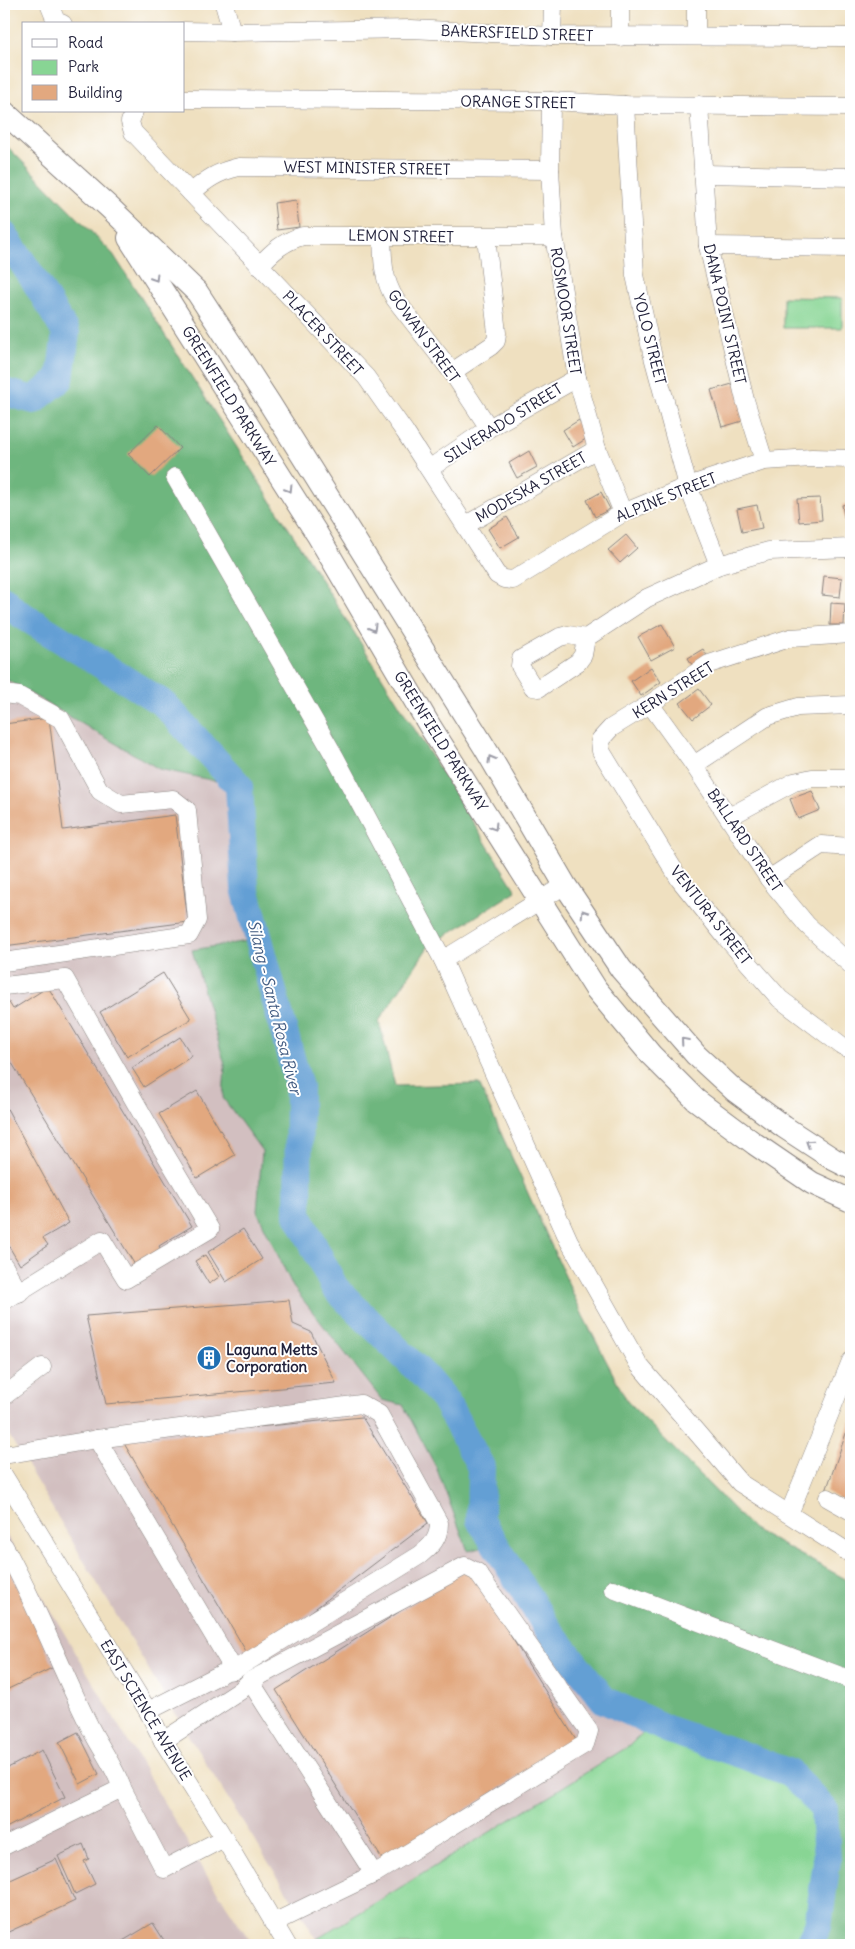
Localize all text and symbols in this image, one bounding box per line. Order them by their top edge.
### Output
street label: BAKERSFIELD STREET [440,21,594,45]
legend [22,22,185,112]
text: Road [68,33,103,52]
text: Park [68,57,99,76]
text: Building [68,83,123,102]
street label: ORANGE STREET [460,91,576,113]
street label: WEST MINISTER STREET [283,157,451,179]
street label: LEMON STREET [348,226,454,246]
street label: DANA POINT STREET [700,242,750,386]
street label: ROSMOOR STREET [547,246,586,376]
one-way arrow [148,273,158,282]
street label: PLACER STREET [279,286,367,380]
street label: GOWAN STREET [384,286,464,386]
street label: YOLO STREET [629,291,671,387]
street label: GREENFIELD PARKWAY [178,322,280,470]
street label: SILVERADO STREET [440,379,566,467]
street label: MODESKA STREET [472,447,590,526]
street label: ALPINE STREET [613,468,719,526]
one-way arrow [283,483,292,493]
one-way arrow [366,623,376,632]
street label: KERN STREET [629,657,717,723]
street label: GREENFIELD PARKWAY [390,667,492,815]
one-way arrow [488,755,498,764]
street label: BALLARD STREET [703,785,787,895]
one-way arrow [488,821,497,830]
street label: VENTURA STREET [666,862,756,968]
one-way arrow [581,910,590,919]
water label: Silang - Santa Rosa River [244,918,307,1099]
one-way arrow [681,1038,690,1047]
one-way arrow [805,1140,814,1150]
place label: Laguna Metts Corporation [226,1340,318,1377]
building icon: Laguna Metts Corporation [196,1345,222,1371]
street label: EAST SCIENCE AVENUE [96,1636,196,1784]

